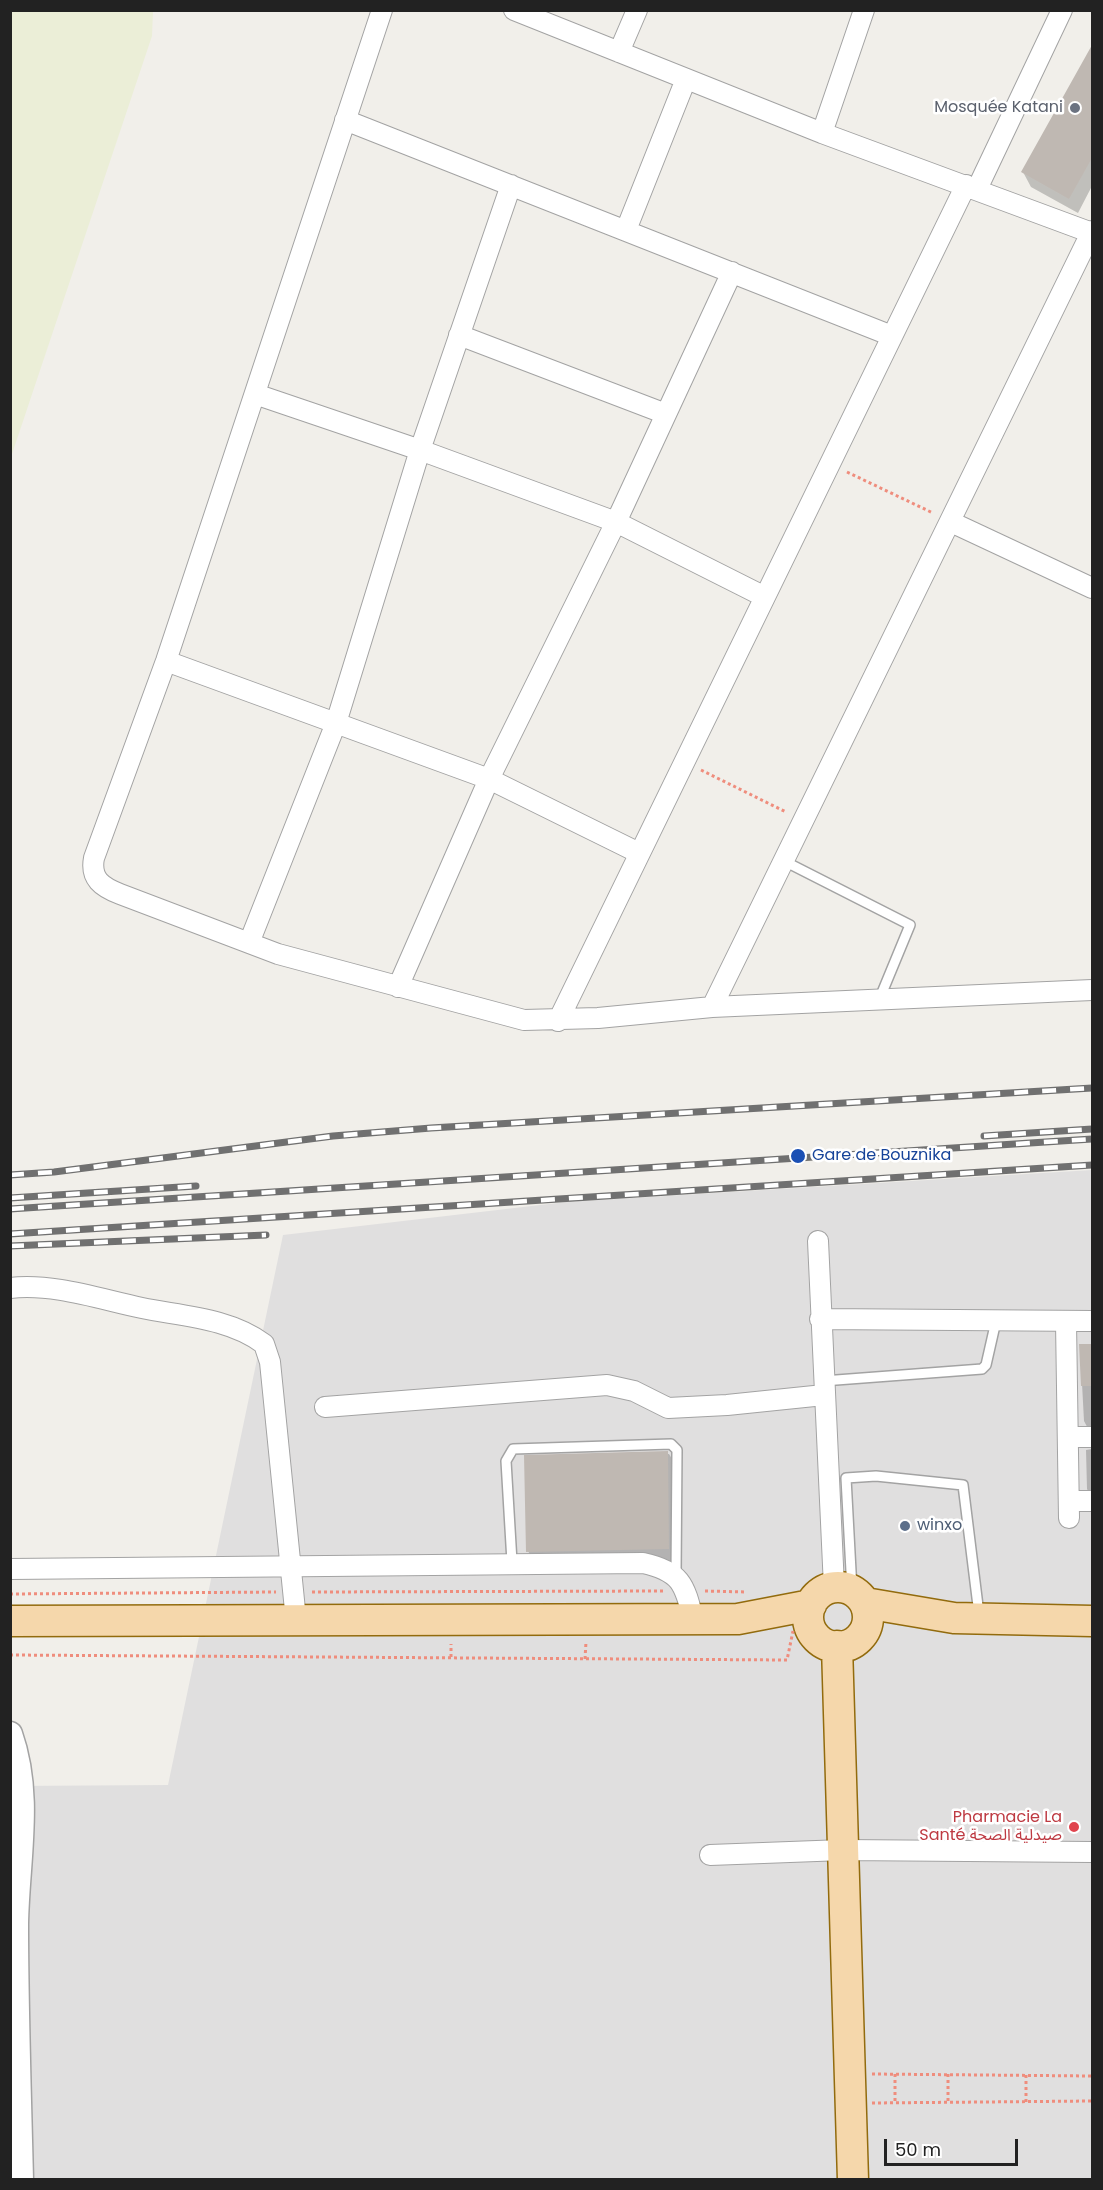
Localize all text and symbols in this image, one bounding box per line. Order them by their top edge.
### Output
place label: Mosquée Katani [934,98,1063,118]
marker: Mosquée Katani [1068,101,1082,115]
place label: Gare de Bouznika [812,1146,951,1166]
marker: Gare de Bouznika [789,1147,807,1165]
place label: winxo [917,1516,962,1536]
marker: winxo [898,1519,912,1533]
place label: Pharmacie La Santé صيدلية الصحة [919,1808,1062,1846]
marker: Pharmacie La Santé صيدلية الصحة [1067,1820,1081,1834]
scale bar [887,2127,1020,2165]
text: 50 m [895,2137,941,2162]

